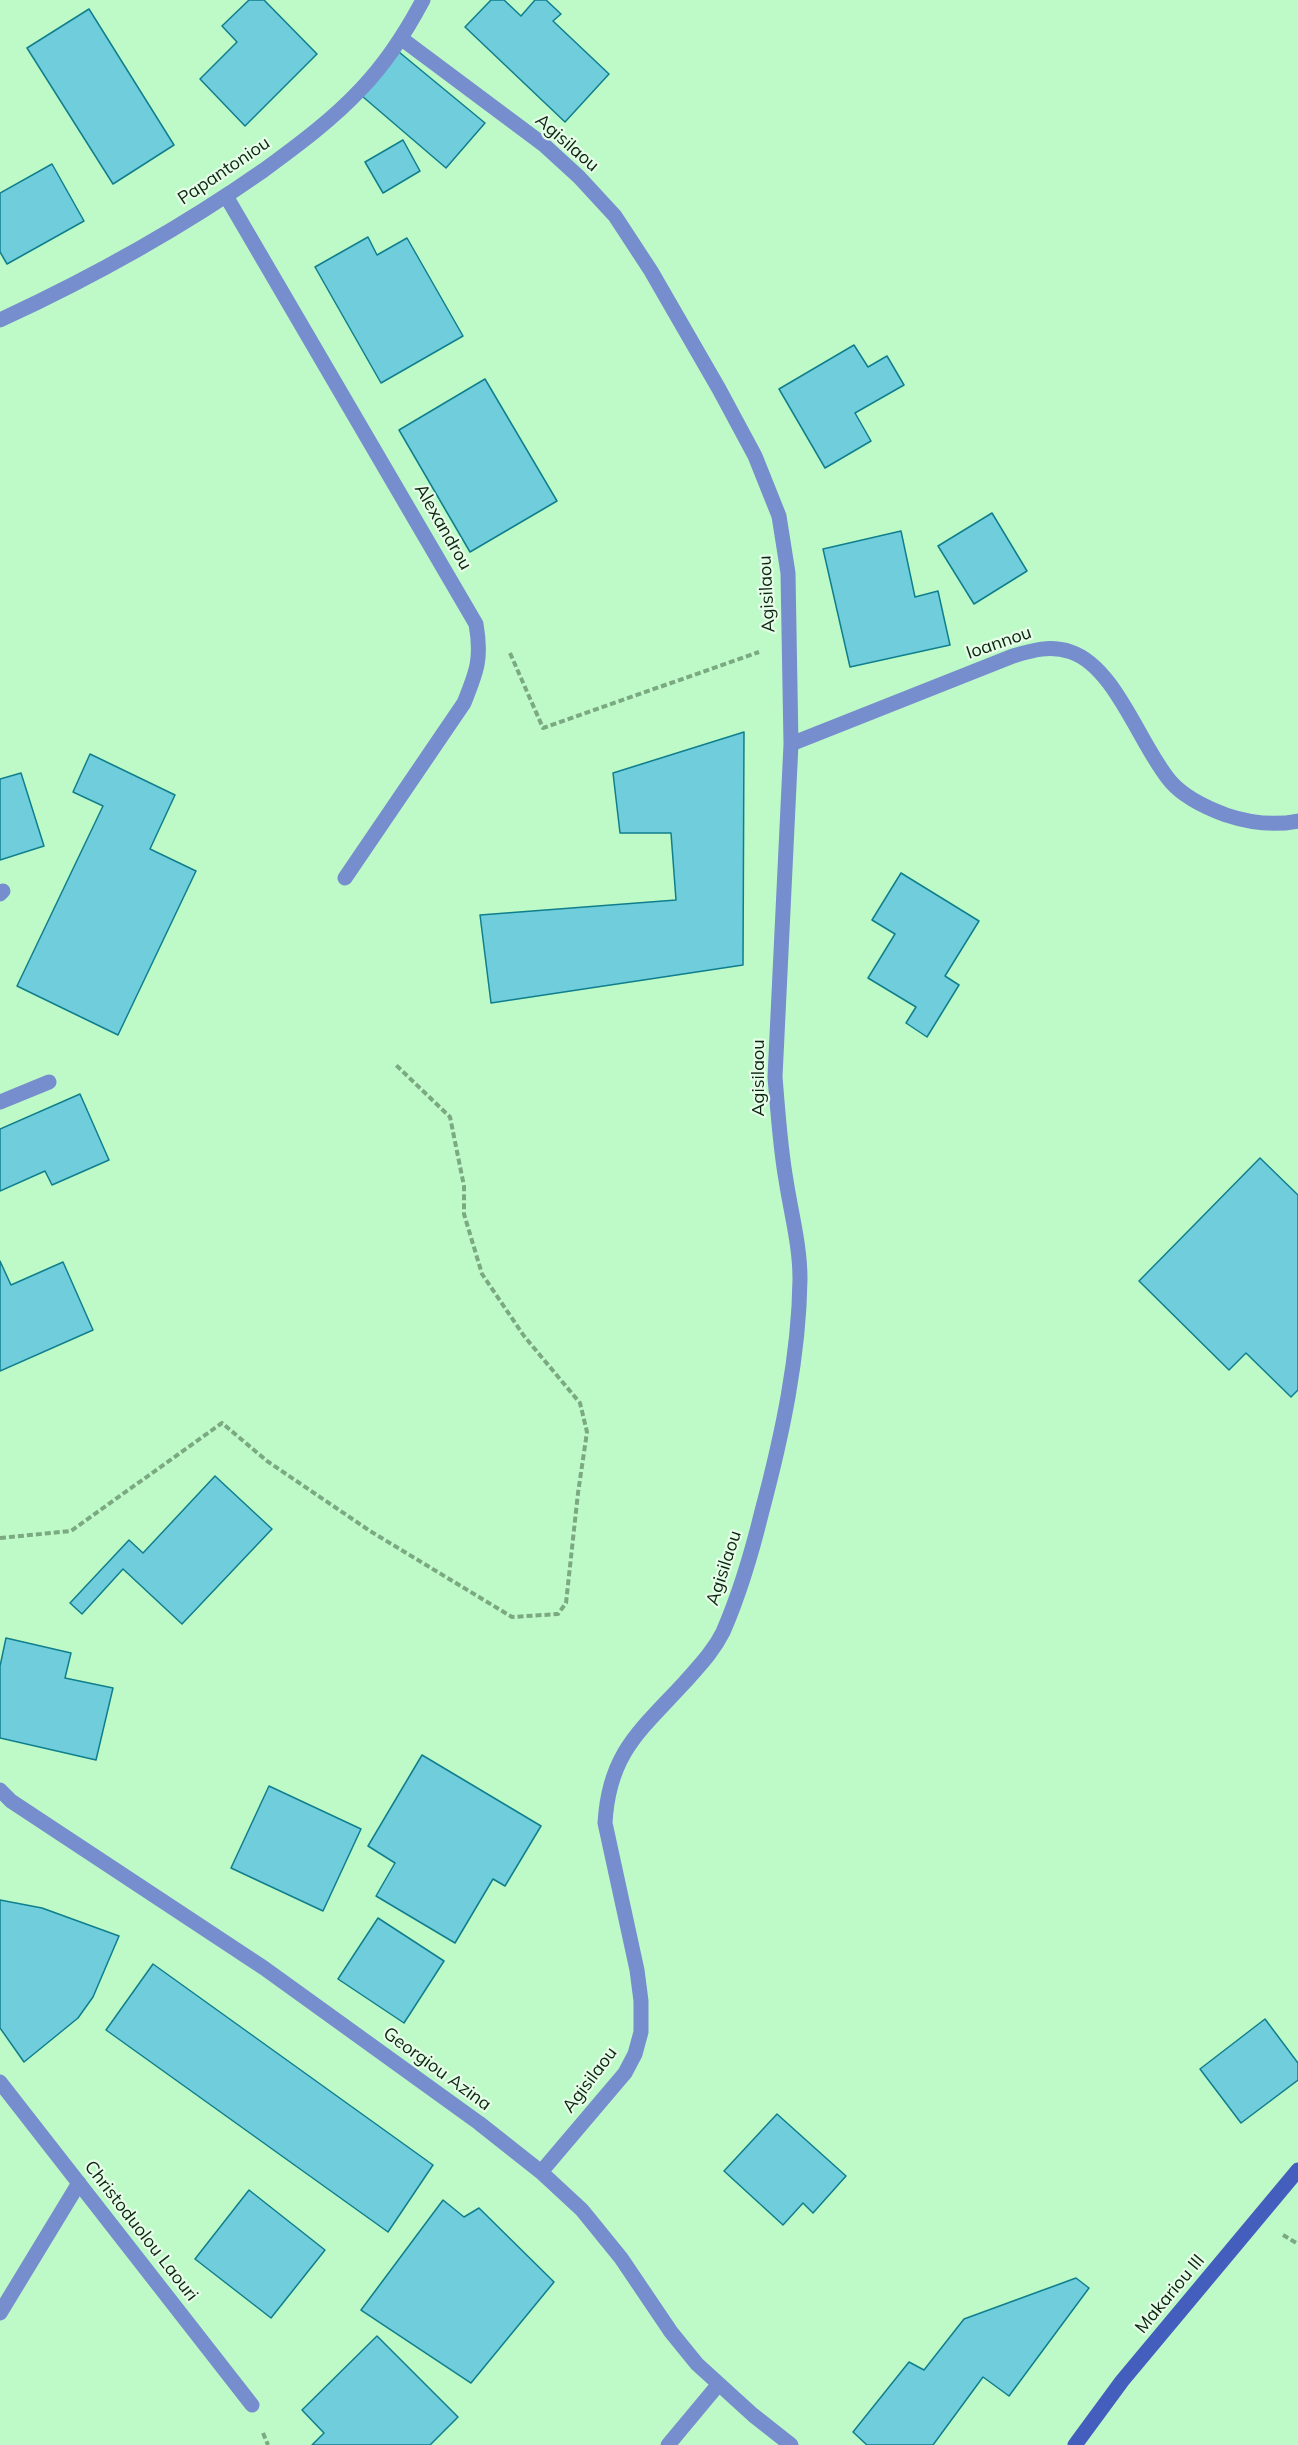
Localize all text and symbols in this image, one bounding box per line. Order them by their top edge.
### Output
street label: Agisilaou [531,110,603,176]
street label: Papantoniou [174,132,274,210]
street label: Alexandrou [410,480,476,574]
street label: Agisilaou [754,555,780,633]
street label: Ioannou [964,622,1034,664]
street label: Agisilaou [748,1039,770,1117]
street label: Agisilaou [702,1528,746,1608]
street label: Georgiou Azina [379,2023,495,2115]
street label: Agisilaou [558,2043,622,2117]
street label: Christoduolou Laouri [79,2157,203,2305]
street label: Makariou III [1131,2250,1209,2338]

